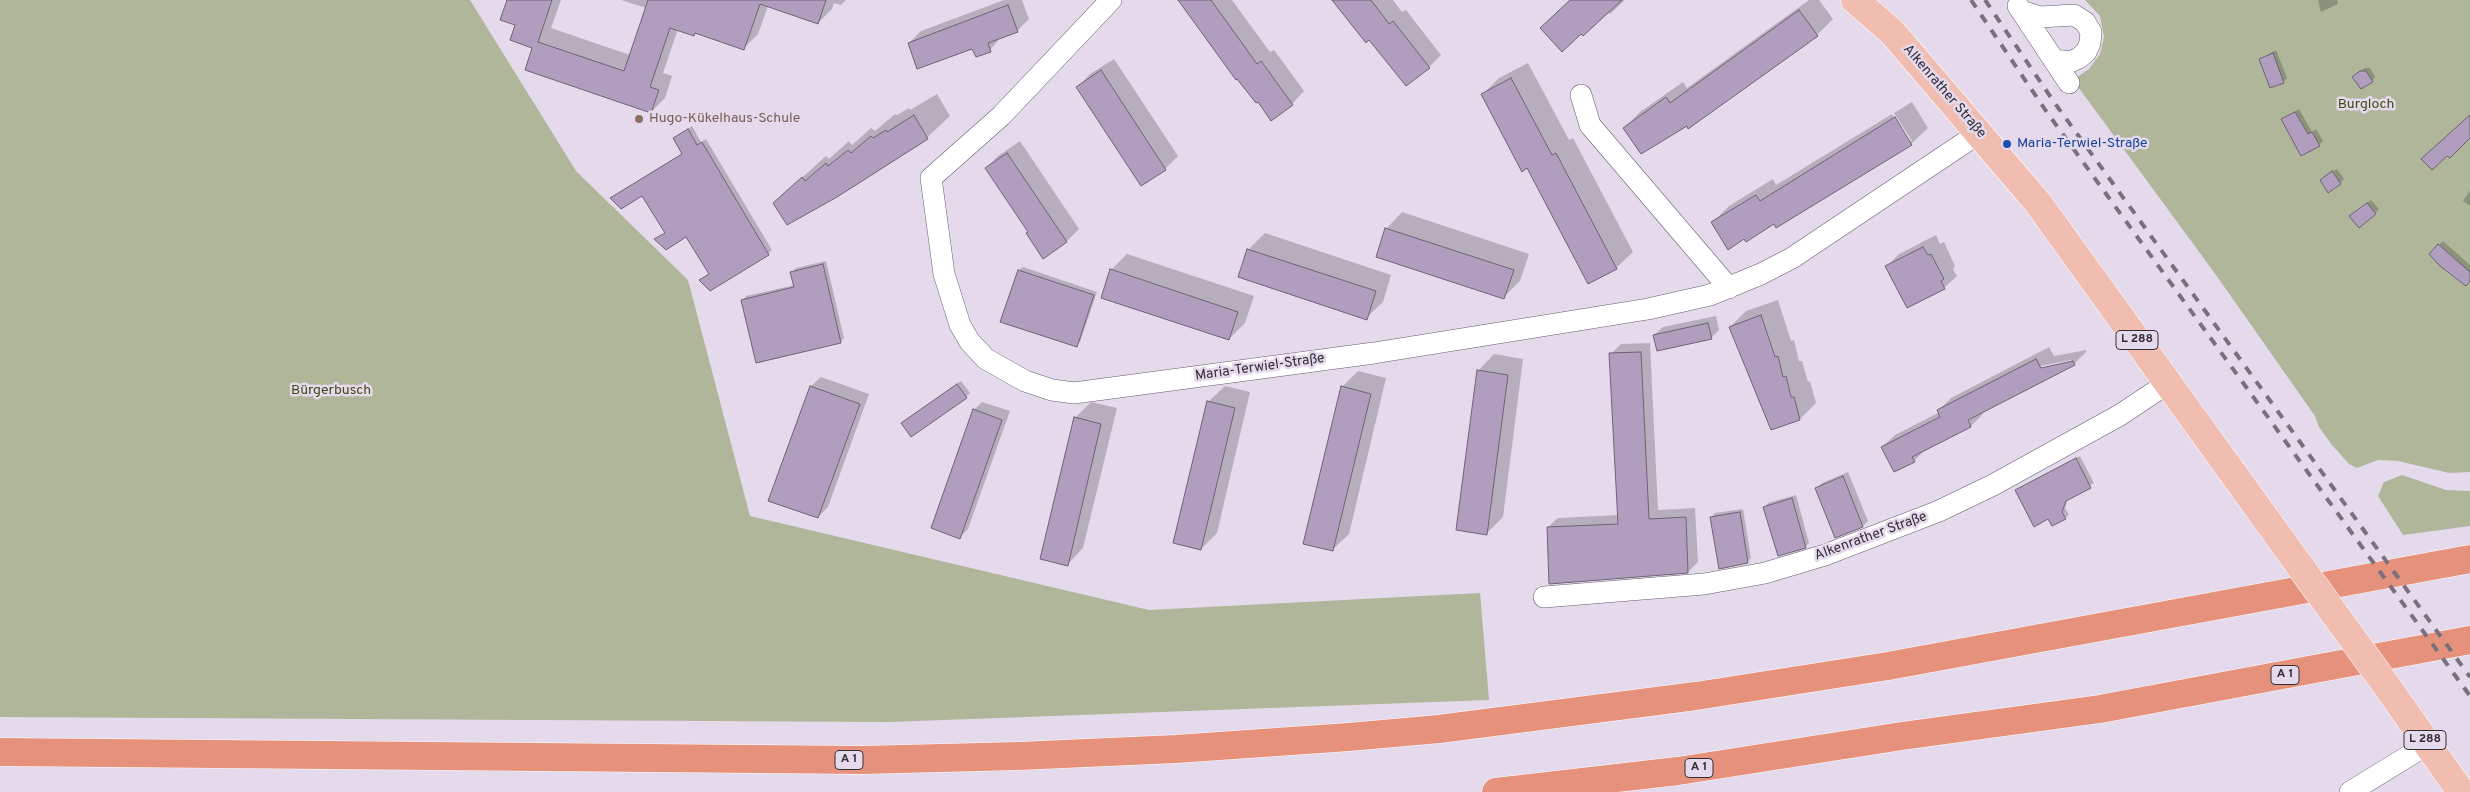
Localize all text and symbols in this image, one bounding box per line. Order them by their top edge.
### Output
street label: Alkenrather Straße [1899,42,1989,142]
park label: Burgloch [2338,97,2394,113]
place label: Hugo-Kükelhaus-Schule [649,111,800,127]
marker: Hugo-Kükelhaus-Schule [633,113,645,125]
place label: Maria-Terwiel-Straße [2017,136,2148,152]
marker: Maria-Terwiel-Straße [2001,138,2013,150]
road number: L 288 [2116,330,2158,350]
street label: Maria-Terwiel-Straße [1194,351,1326,385]
park label: Bürgerbusch [291,383,371,399]
street label: Alkenrather Straße [1812,509,1930,565]
road number: A 1 [2271,666,2299,684]
road number: L 288 [2404,730,2446,750]
road number: A 1 [835,750,863,770]
road number: A 1 [1685,758,1713,778]

